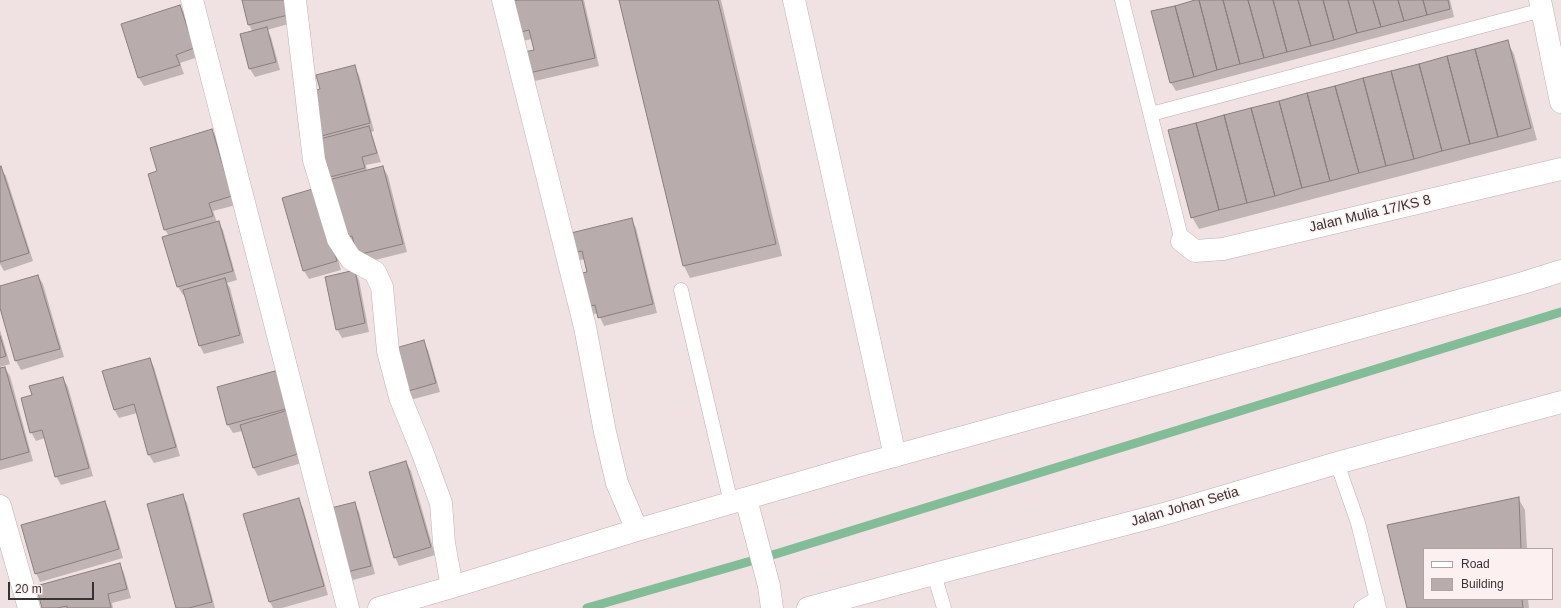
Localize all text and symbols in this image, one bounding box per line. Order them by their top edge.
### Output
street label: Jalan Mulia 17/KS 8 [1307,192,1433,236]
street label: Jalan Johan Setia [1129,484,1241,530]
legend [1423,548,1553,600]
text: Road [1461,557,1490,571]
scale bar [10,574,96,600]
text: Building [1461,577,1504,591]
text: 20 m [15,582,42,596]

